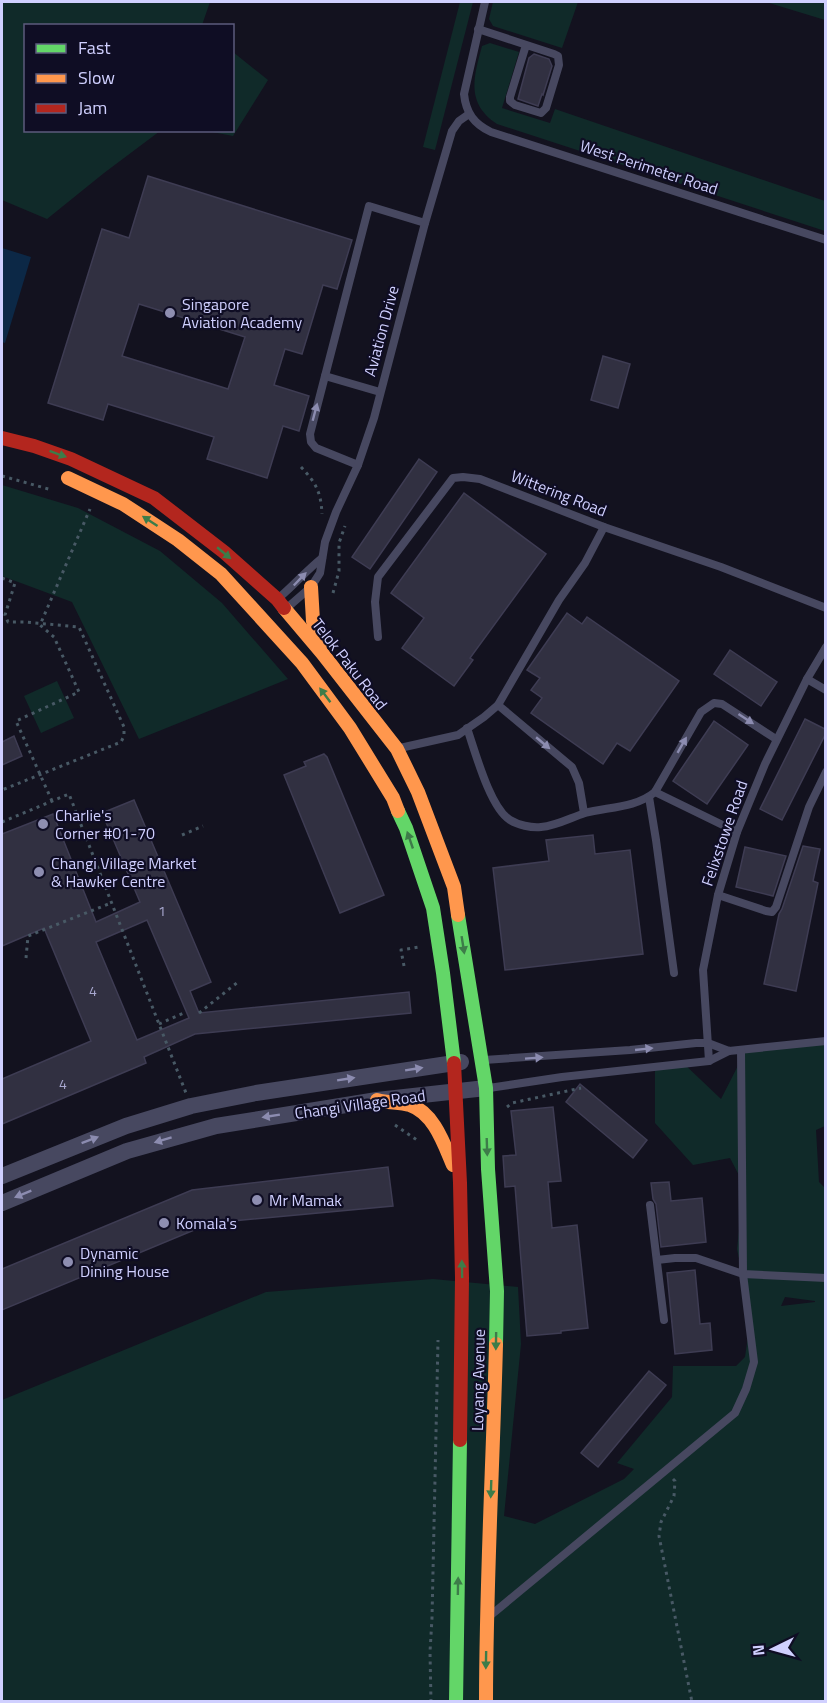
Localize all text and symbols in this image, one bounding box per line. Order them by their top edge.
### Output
legend [24,24,234,132]
text: Fast [78,34,111,61]
text: Slow [78,64,115,91]
text: Jam [78,94,107,121]
street label: West Perimeter Road [577,133,721,201]
street label: Aviation Drive [357,283,405,379]
place label: Singapore Aviation Academy [182,292,302,334]
marker: Singapore Aviation Academy [163,306,177,320]
one-way arrow [311,403,321,421]
one-way arrow [49,450,67,460]
street label: Wittering Road [508,464,610,522]
one-way arrow [141,516,158,527]
one-way arrow [216,546,232,559]
one-way arrow [292,572,306,586]
street label: Telok Paku Road [307,613,393,715]
one-way arrow [320,688,332,703]
one-way arrow [738,714,754,725]
one-way arrow [535,736,551,749]
one-way arrow [677,736,687,753]
street label: Felixstowe Road [695,777,753,889]
place label: Charlie's Corner #01-70 [55,803,155,845]
marker: Charlie's Corner #01-70 [36,817,50,831]
one-way arrow [404,831,414,849]
place label: Changi Village Market & Hawker Centre [51,851,197,893]
marker: Changi Village Market & Hawker Centre [32,865,46,879]
house number: 1 [158,900,166,921]
one-way arrow [459,936,468,955]
house number: 4 [89,980,97,1001]
one-way arrow [635,1044,654,1054]
one-way arrow [525,1053,544,1062]
one-way arrow [405,1064,424,1073]
house number: 4 [59,1073,67,1094]
one-way arrow [337,1075,356,1084]
street label: Changi Village Road [293,1083,427,1125]
one-way arrow [261,1112,280,1121]
one-way arrow [81,1135,99,1145]
one-way arrow [154,1136,172,1145]
one-way arrow [483,1137,492,1156]
place label: Mr Mamak [269,1188,342,1212]
one-way arrow [14,1189,32,1199]
marker: Mr Mamak [250,1193,264,1207]
place label: Komala's [176,1211,237,1235]
marker: Komala's [157,1216,171,1230]
place label: Dynamic Dining House [80,1241,169,1283]
marker: Dynamic Dining House [61,1255,75,1269]
one-way arrow [457,1260,467,1279]
street label: Loyang Avenue [465,1329,491,1431]
one-way arrow [491,1332,501,1351]
one-way arrow [487,1480,496,1499]
one-way arrow [454,1577,463,1596]
north arrow [743,1619,803,1679]
text: N [746,1644,770,1657]
one-way arrow [482,1651,491,1670]

